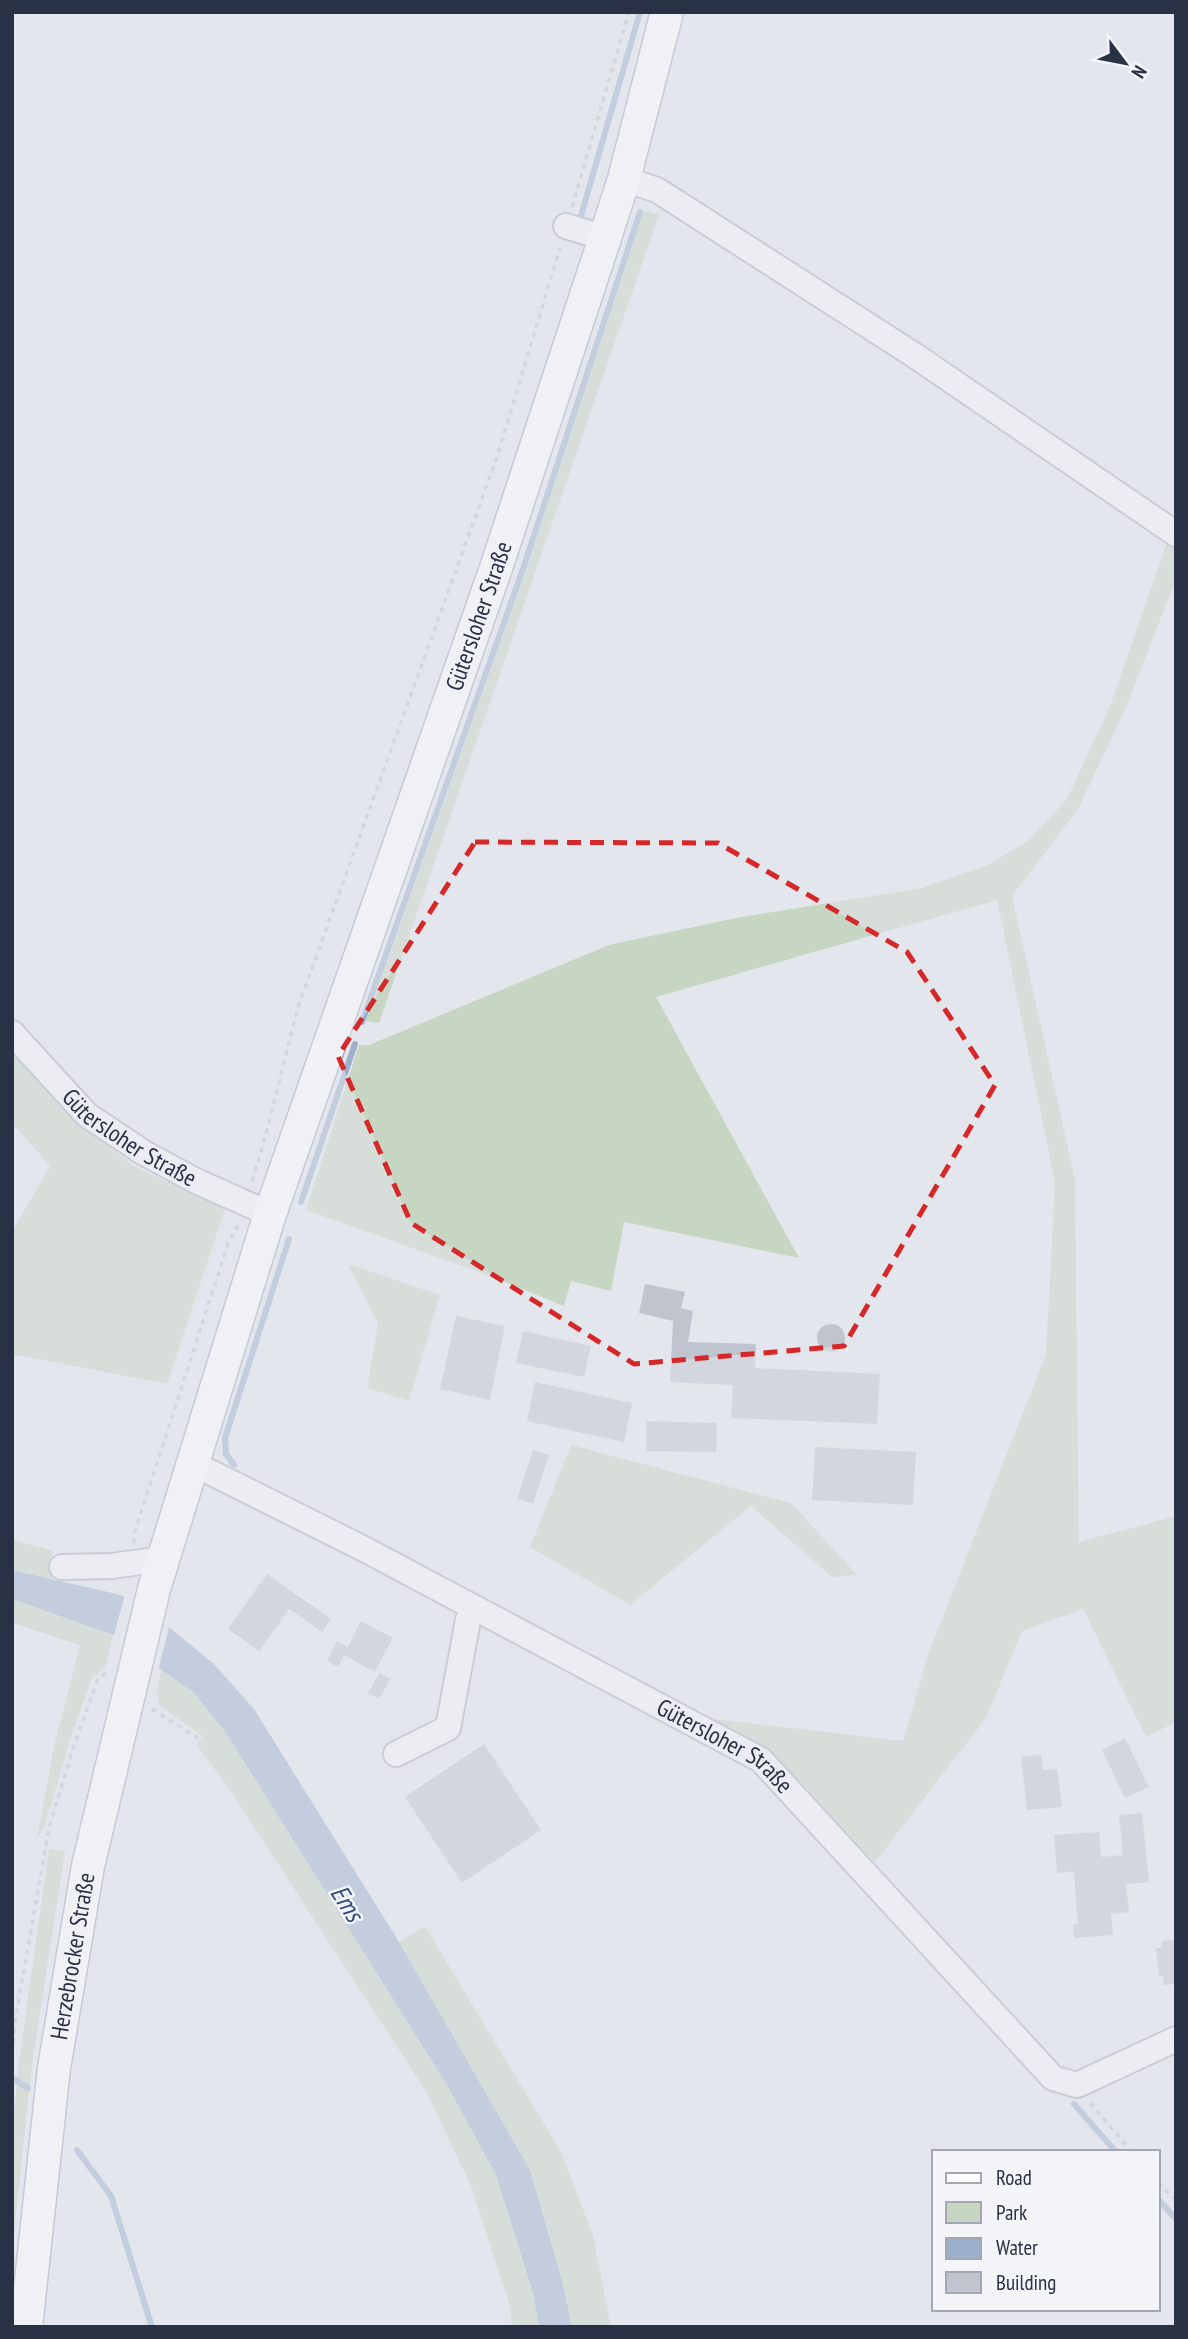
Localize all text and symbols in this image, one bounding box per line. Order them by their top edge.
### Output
north arrow [1090,28,1160,98]
text: N [1127,61,1152,83]
street label: Gütersloher Straße [438,537,519,695]
street label: Gütersloher Straße [56,1082,202,1193]
street label: Gütersloher Straße [652,1691,800,1800]
street label: Herzebrocker Straße [43,1870,102,2042]
water label: Ems [324,1878,372,1929]
legend [932,2150,1160,2311]
text: Road [996,2164,1032,2191]
text: Park [996,2199,1027,2226]
text: Water [996,2234,1038,2261]
text: Building [996,2269,1056,2296]

